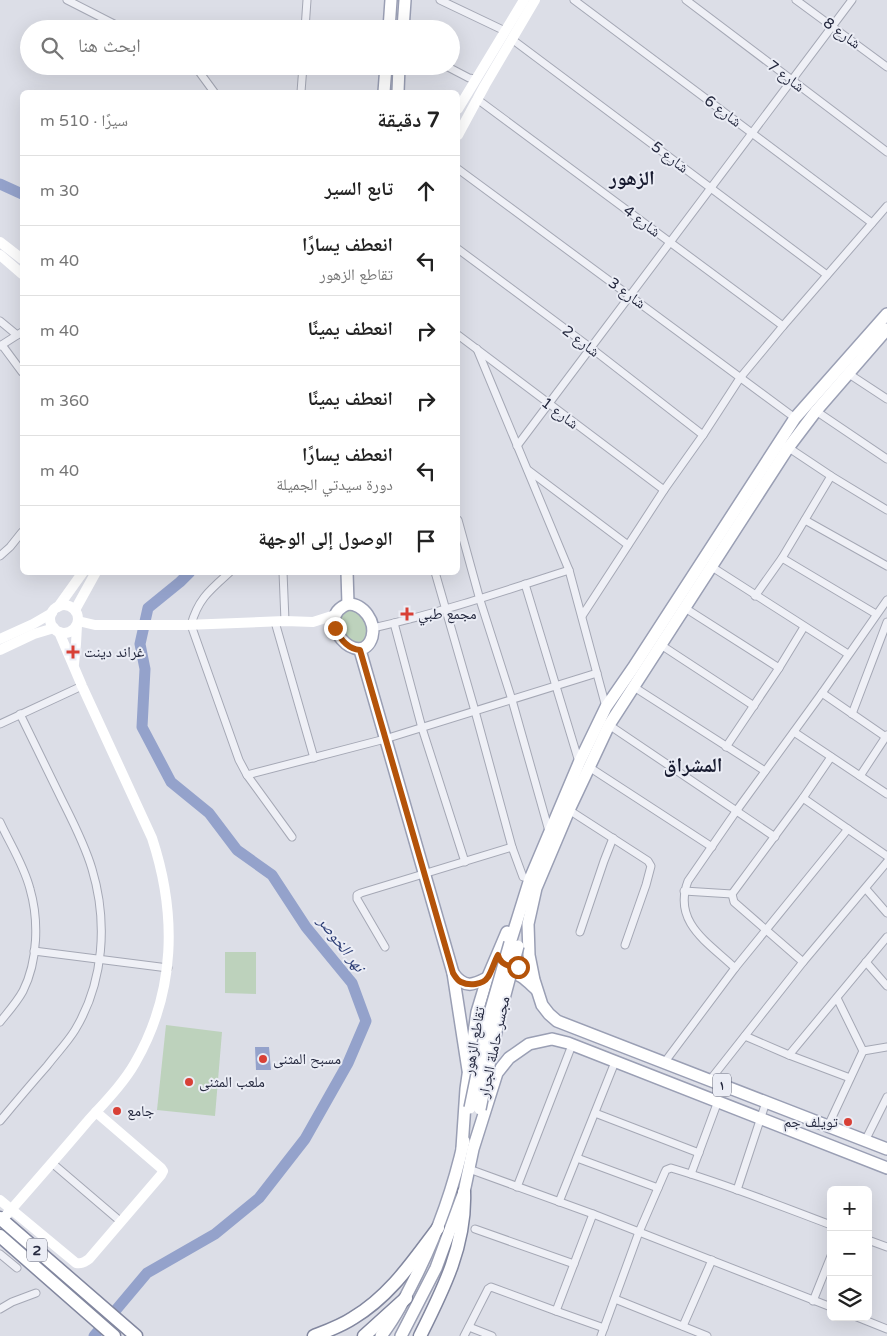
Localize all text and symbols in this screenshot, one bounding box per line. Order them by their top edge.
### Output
street label: شارع 8 [819,13,864,53]
search box [20,20,460,75]
icon: search [38,34,66,62]
text: ابحث هنا [78,35,141,57]
street label: شارع 7 [763,56,808,97]
street label: شارع 6 [700,91,745,132]
text: 7 دقيقة [377,108,440,133]
text: سيرًا · 510 m [40,111,128,131]
street label: شارع 5 [647,137,692,178]
district label: الزهور [608,167,655,191]
icon: ahead [412,177,440,205]
text: تابع السير [325,178,393,200]
text: 30 m [40,181,79,201]
street label: شارع 4 [619,201,664,242]
text: انعطف يسارًا [302,234,393,256]
icon: left [412,247,440,275]
text: 40 m [40,251,79,271]
text: تقاطع الزهور [319,265,393,285]
street label: شارع 3 [604,273,649,313]
icon: right [412,317,440,345]
text: انعطف يمينًا [307,318,393,340]
text: 40 m [40,321,79,341]
street label: شارع 2 [558,321,603,362]
icon: right [412,387,440,415]
text: انعطف يمينًا [307,388,393,410]
text: 360 m [40,391,89,411]
street label: شارع 1 [537,393,582,434]
text: انعطف يسارًا [302,444,393,466]
icon: left [412,457,440,485]
text: 40 m [40,461,79,481]
text: دورة سيدتي الجميلة [276,475,393,495]
icon: arrive [412,527,440,555]
text: الوصول إلى الوجهة [258,528,393,550]
place label: مجمع طبي [418,605,477,626]
marker: مجمع طبي [400,607,414,621]
route end [324,617,347,640]
place label: غراند دينت [84,643,145,661]
marker: غراند دينت [66,645,80,659]
district label: المشراق [664,754,722,778]
water label: نهر الخوصر [312,911,371,978]
route start [507,956,530,979]
street label: مجسر حاملة الجرار [474,994,514,1100]
street label: تقاطع الزهور [459,1005,490,1078]
place label: مسبح المثنى [273,1050,341,1069]
marker: مسبح المثنى [257,1053,269,1065]
place label: ملعب المثنى [199,1073,265,1092]
road number: ١ [713,1074,731,1096]
marker: ملعب المثنى [183,1076,195,1088]
place label: جامع [127,1102,155,1121]
marker: جامع [111,1105,123,1117]
place label: تويلف جم [783,1113,839,1132]
marker: تويلف جم [842,1116,854,1128]
map controls [827,1186,872,1321]
button: + [827,1186,872,1231]
button: − [827,1231,872,1276]
road number: 2 [27,1238,47,1262]
button: layers [827,1276,872,1321]

